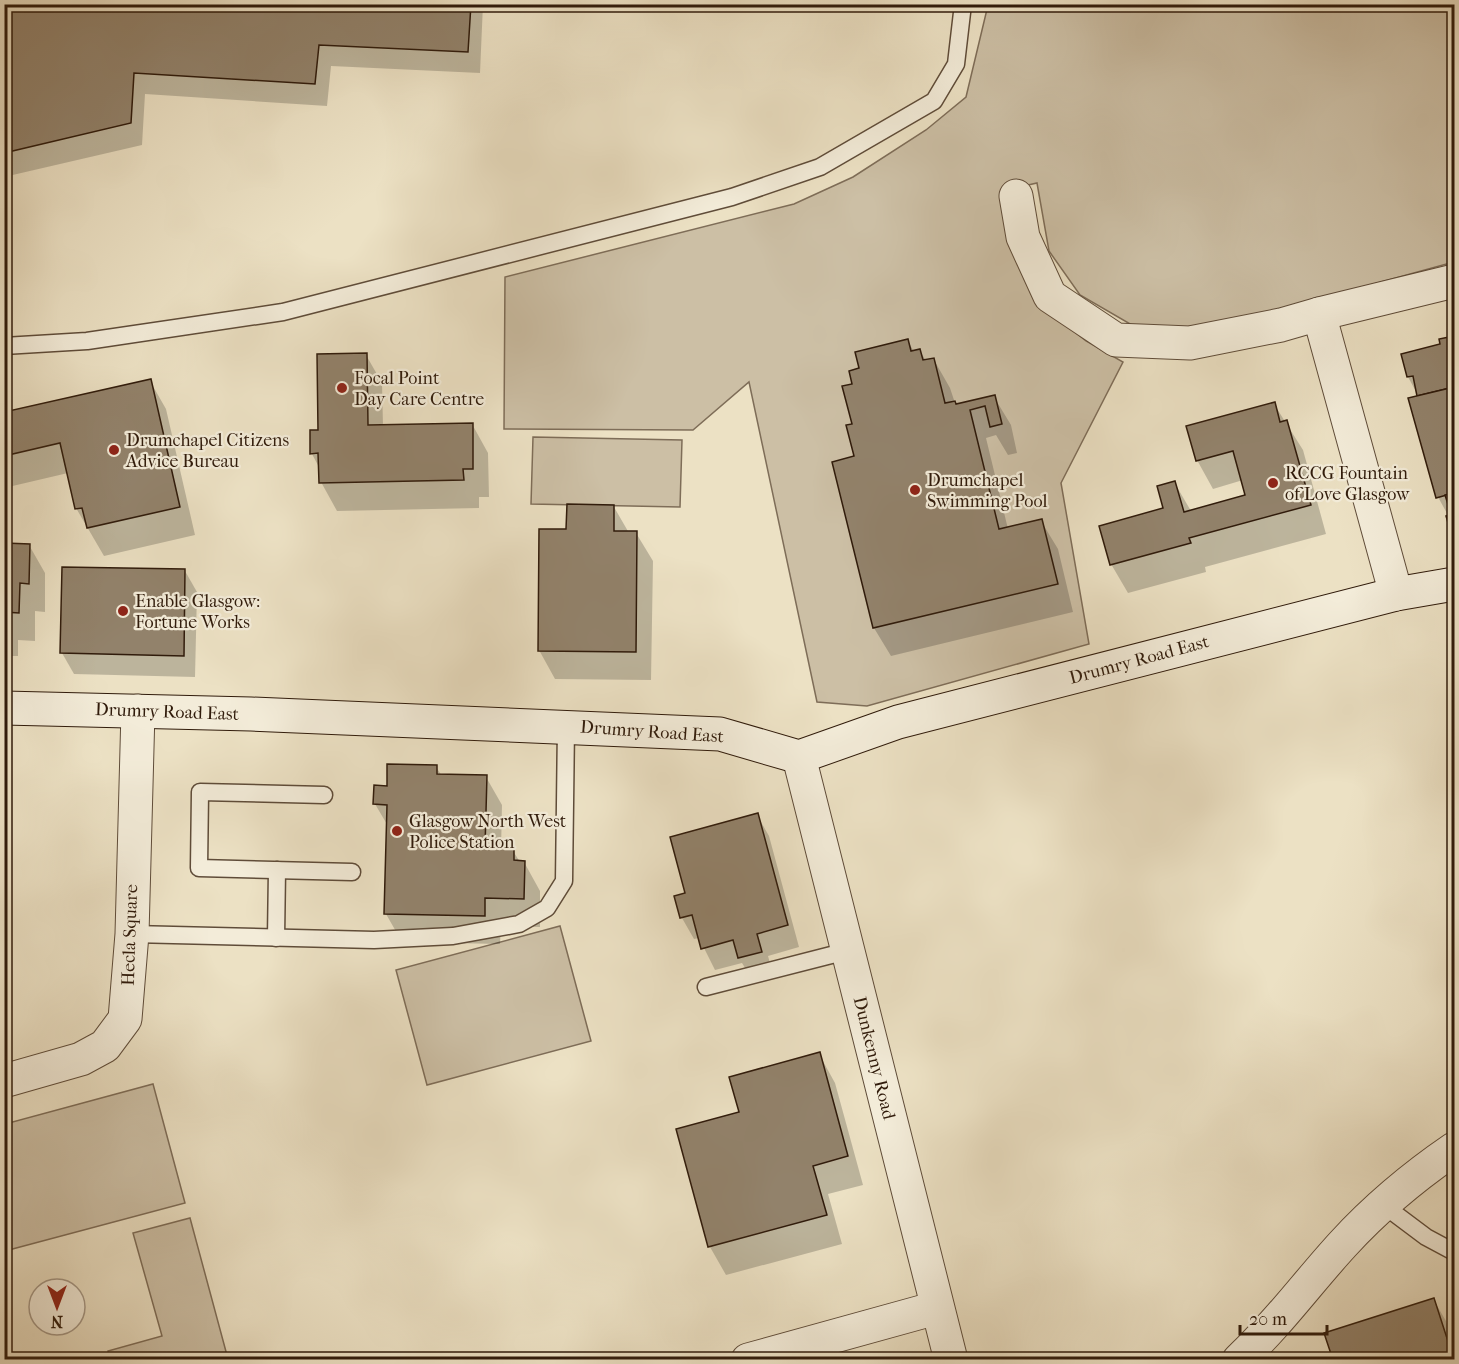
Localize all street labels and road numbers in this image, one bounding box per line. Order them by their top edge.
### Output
street label: Drumry Road East [1067,631,1212,689]
street label: Drumry Road East [95,699,240,725]
street label: Drumry Road East [579,717,725,748]
street label: Hecla Square [118,884,142,986]
street label: Dunkenny Road [849,994,899,1122]

